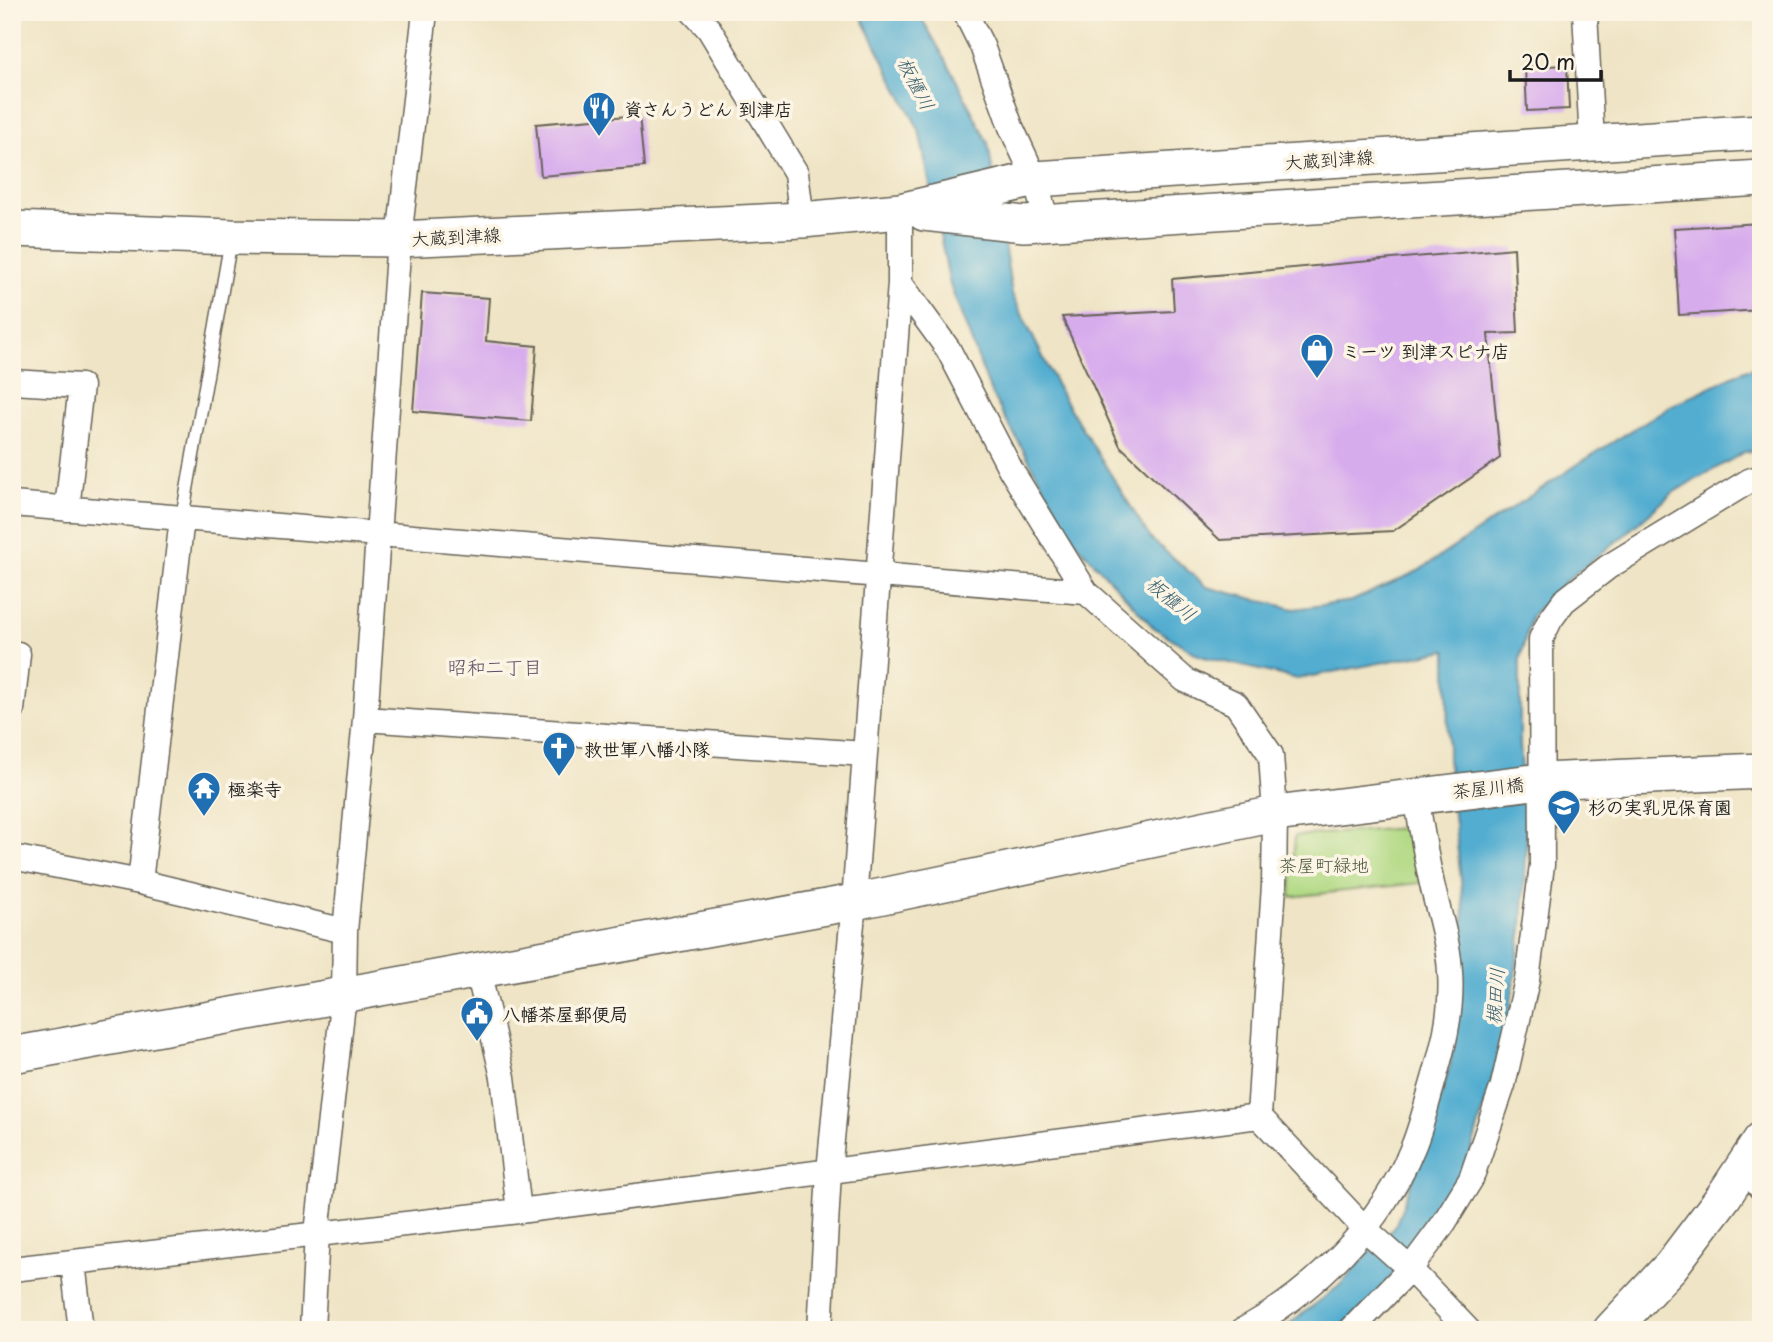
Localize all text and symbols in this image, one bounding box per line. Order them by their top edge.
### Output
scale bar [1510,38,1602,82]
text: 20 m [1521,45,1575,77]
water label: 板櫃川 [892,51,942,115]
restaurant icon: 資さんうどん 到津店 [580,89,618,138]
place label: 資さんうどん 到津店 [624,95,793,122]
street label: 大蔵到津線 [1283,142,1375,176]
street label: 大蔵到津線 [410,220,502,252]
shop icon: ミーツ 到津スピナ店 [1298,331,1336,380]
place label: ミーツ 到津スピナ店 [1342,337,1509,364]
water label: 板櫃川 [1141,569,1203,627]
district label: 昭和二丁目 [447,652,543,680]
church icon: 救世軍八幡小隊 [540,729,578,778]
place label: 救世軍八幡小隊 [584,735,710,762]
temple icon: 極楽寺 [185,769,223,818]
street label: 茶屋川橋 [1451,770,1525,804]
place label: 極楽寺 [228,775,282,802]
school or university icon: 杉の実乳児保育園 [1545,787,1583,836]
place label: 杉の実乳児保育園 [1588,793,1732,820]
park label: 茶屋町緑地 [1279,851,1369,878]
water label: 槻田川 [1478,967,1510,1025]
public building icon: 八幡茶屋郵便局 [458,994,496,1043]
place label: 八幡茶屋郵便局 [502,1000,628,1027]

